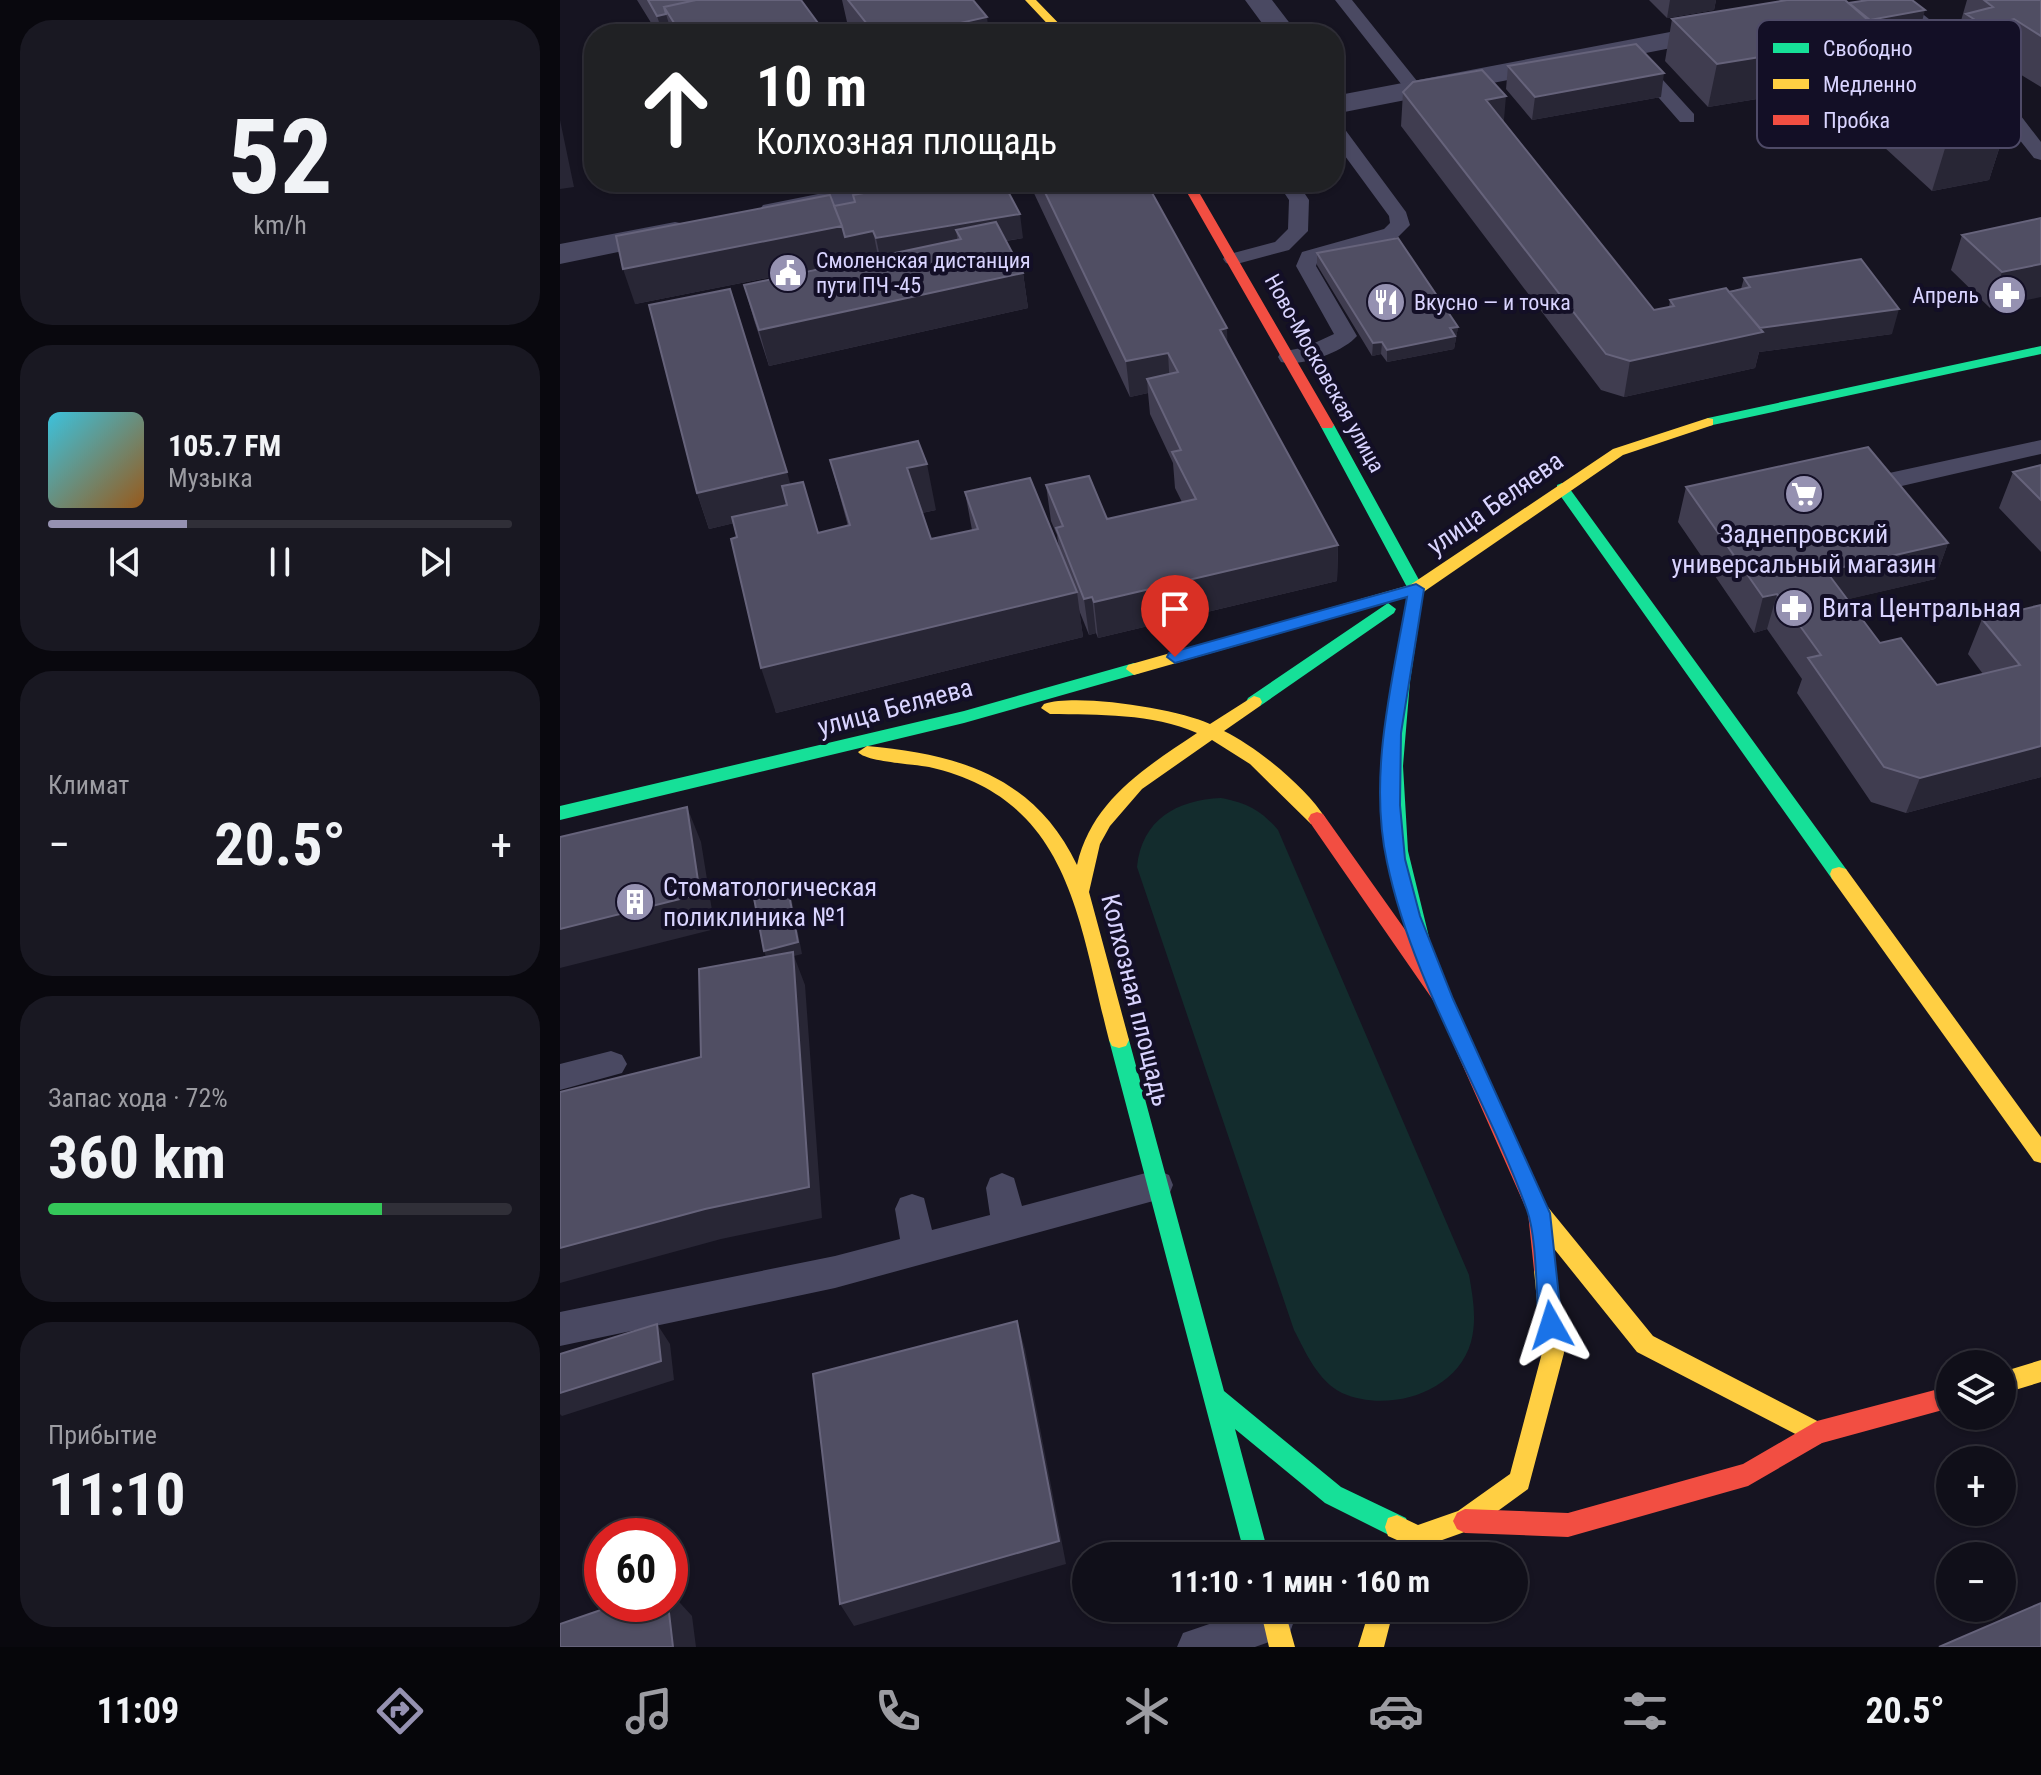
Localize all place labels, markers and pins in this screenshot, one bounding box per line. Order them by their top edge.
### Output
place label: Смоленская дистанция пути ПЧ -45 [816,248,1031,298]
public building icon: Смоленская дистанция пути ПЧ -45 [767,252,809,294]
pharmacy icon: Апрель [1986,274,2028,316]
restaurant icon: Вкусно — и точка [1365,281,1407,323]
place label: Апрель [1912,283,1979,308]
place label: Вкусно — и точка [1414,290,1571,315]
supermarket icon: Заднепровский универсальный магазин [1783,473,1825,515]
place label: Заднепровский универсальный магазин [1671,519,1937,579]
pin [1141,575,1209,657]
pharmacy icon: Вита Центральная [1773,587,1815,629]
place label: Вита Центральная [1822,593,2021,623]
place label: Стоматологическая поликлиника №1 [663,872,877,932]
building icon: Стоматологическая поликлиника №1 [614,881,656,923]

